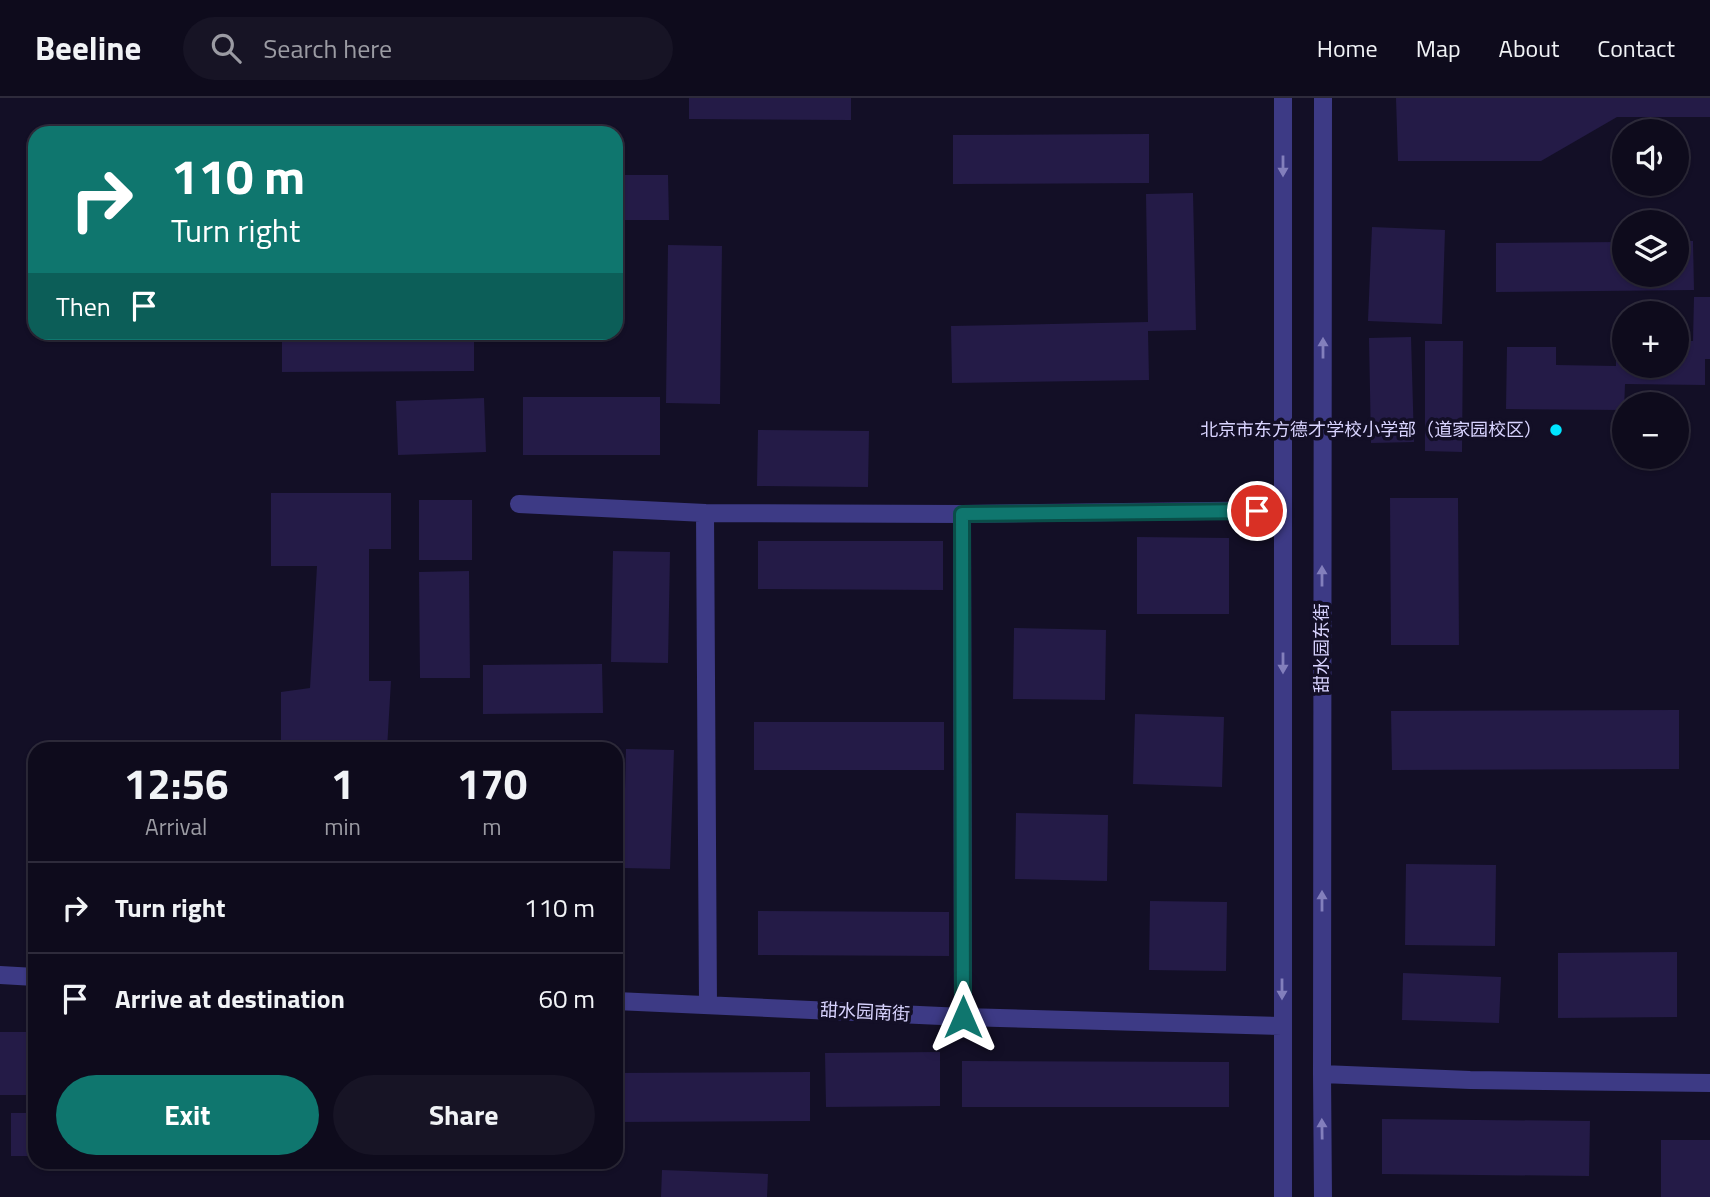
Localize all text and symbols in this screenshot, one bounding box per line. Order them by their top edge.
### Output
search box [183,17,673,80]
text: Beeline [35,23,141,73]
icon: search [207,29,245,67]
text: Search here [263,29,392,68]
text: Home [1317,30,1378,66]
text: Map [1416,30,1461,66]
text: About [1499,30,1559,66]
text: Contact [1597,30,1675,66]
map controls [1612,119,1689,469]
button: sound [1612,119,1689,196]
text: 110 m [171,138,305,213]
icon: right [56,154,147,245]
one-way arrow [1277,155,1289,177]
text: Turn right [171,206,300,254]
button: layers [1612,210,1689,287]
text: Then [56,287,111,326]
icon: arrive [125,287,163,325]
button: + [1612,301,1689,378]
one-way arrow [1317,337,1329,359]
button: − [1612,392,1689,469]
place label: 北京市东方德才学校小学部（道家园校区） [1200,416,1542,443]
marker: 北京市东方德才学校小学部（道家园校区） [1548,422,1564,438]
pin [1227,481,1287,541]
icon: arrive [1238,492,1276,530]
one-way arrow [1316,565,1328,587]
street label: 甜水园东街 [1308,603,1335,693]
one-way arrow [1277,652,1289,674]
text: 12:56 [124,751,229,815]
text: 1 [331,751,354,815]
text: 170 [457,751,527,815]
text: Arrival [145,809,207,844]
text: min [324,809,361,844]
text: m [482,809,502,844]
text: Turn right [115,888,226,927]
text: 110 m [524,888,595,927]
icon: right [56,889,94,927]
one-way arrow [1316,890,1328,912]
one-way arrow [1276,978,1288,1000]
text: Arrive at destination [115,979,345,1018]
text: 60 m [538,979,595,1018]
icon: arrive [56,980,94,1018]
position arrow [926,980,1000,1054]
street label: 甜水园南街 [819,996,911,1027]
button: Exit [56,1075,319,1155]
button: Share [333,1075,595,1155]
one-way arrow [1317,1118,1328,1140]

